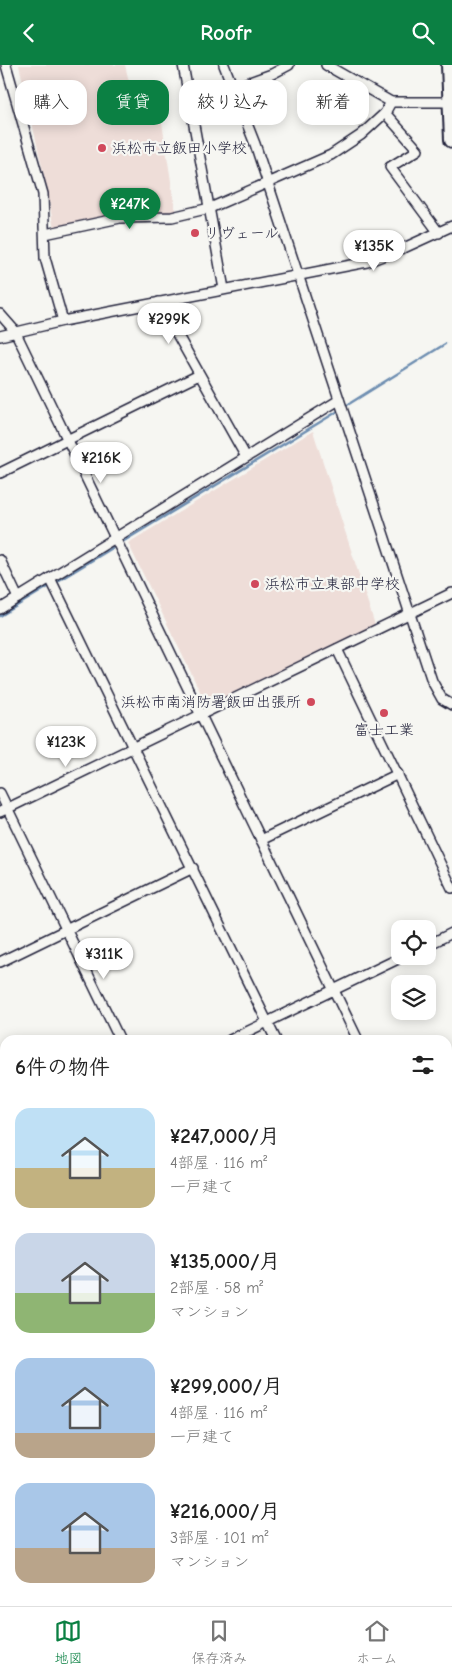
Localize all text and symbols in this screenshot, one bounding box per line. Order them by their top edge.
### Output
icon: back [15,19,43,47]
icon: search [409,19,437,47]
text: Roofr [200,20,252,46]
chip: 購入 [15,80,87,125]
chip: 賃貸 [97,80,169,125]
chip: 絞り込み [179,80,287,125]
chip: 新着 [297,80,369,125]
place label: 浜松市立飯田小学校 [112,139,247,157]
marker: 浜松市立飯田小学校 [96,142,108,154]
pin: ¥247K [95,187,165,230]
text: ¥247K [110,195,150,213]
place label: リヴェール [205,224,279,242]
marker: リヴェール [189,227,201,239]
pin: ¥135K [339,229,409,272]
text: ¥135K [354,237,394,255]
pin: ¥299K [134,303,204,345]
text: ¥299K [148,310,190,328]
pin: ¥216K [66,441,136,484]
text: ¥216K [81,449,121,467]
place label: 浜松市立東部中学校 [265,575,400,593]
marker: 浜松市立東部中学校 [249,578,261,590]
place label: 浜松市南消防署飯田出張所 [121,693,301,711]
marker: 浜松市南消防署飯田出張所 [305,696,317,708]
marker: 富士工業 [378,707,390,719]
place label: 富士工業 [354,721,414,739]
pin: ¥123K [31,725,101,768]
text: ¥123K [46,733,86,751]
map controls [391,920,436,1020]
button: locate [391,920,436,965]
pin: ¥311K [69,937,139,980]
text: ¥311K [85,945,123,963]
button: layers [391,975,436,1020]
icon: filters [409,1051,437,1079]
text: 6件の物件 [15,1055,110,1079]
text: ¥247,000/月 [170,1124,280,1148]
icon: home [55,1128,115,1188]
text: 4部屋 · 116 m² [170,1154,267,1172]
text: 一戸建て [170,1178,234,1196]
text: ¥135,000/月 [170,1249,280,1273]
icon: home [55,1253,115,1313]
text: 2部屋 · 58 m² [170,1279,263,1297]
text: マンション [170,1303,249,1321]
text: ¥299,000/月 [170,1374,283,1398]
icon: home [55,1378,115,1438]
text: 4部屋 · 116 m² [170,1404,267,1422]
text: 一戸建て [170,1428,234,1446]
text: ¥216,000/月 [170,1499,280,1523]
icon: home [55,1503,115,1563]
text: 3部屋 · 101 m² [170,1529,269,1547]
text: マンション [170,1553,249,1571]
tab: 地図 [54,1617,82,1667]
tab: 保存済み [191,1617,247,1667]
tab: ホーム [356,1617,398,1667]

